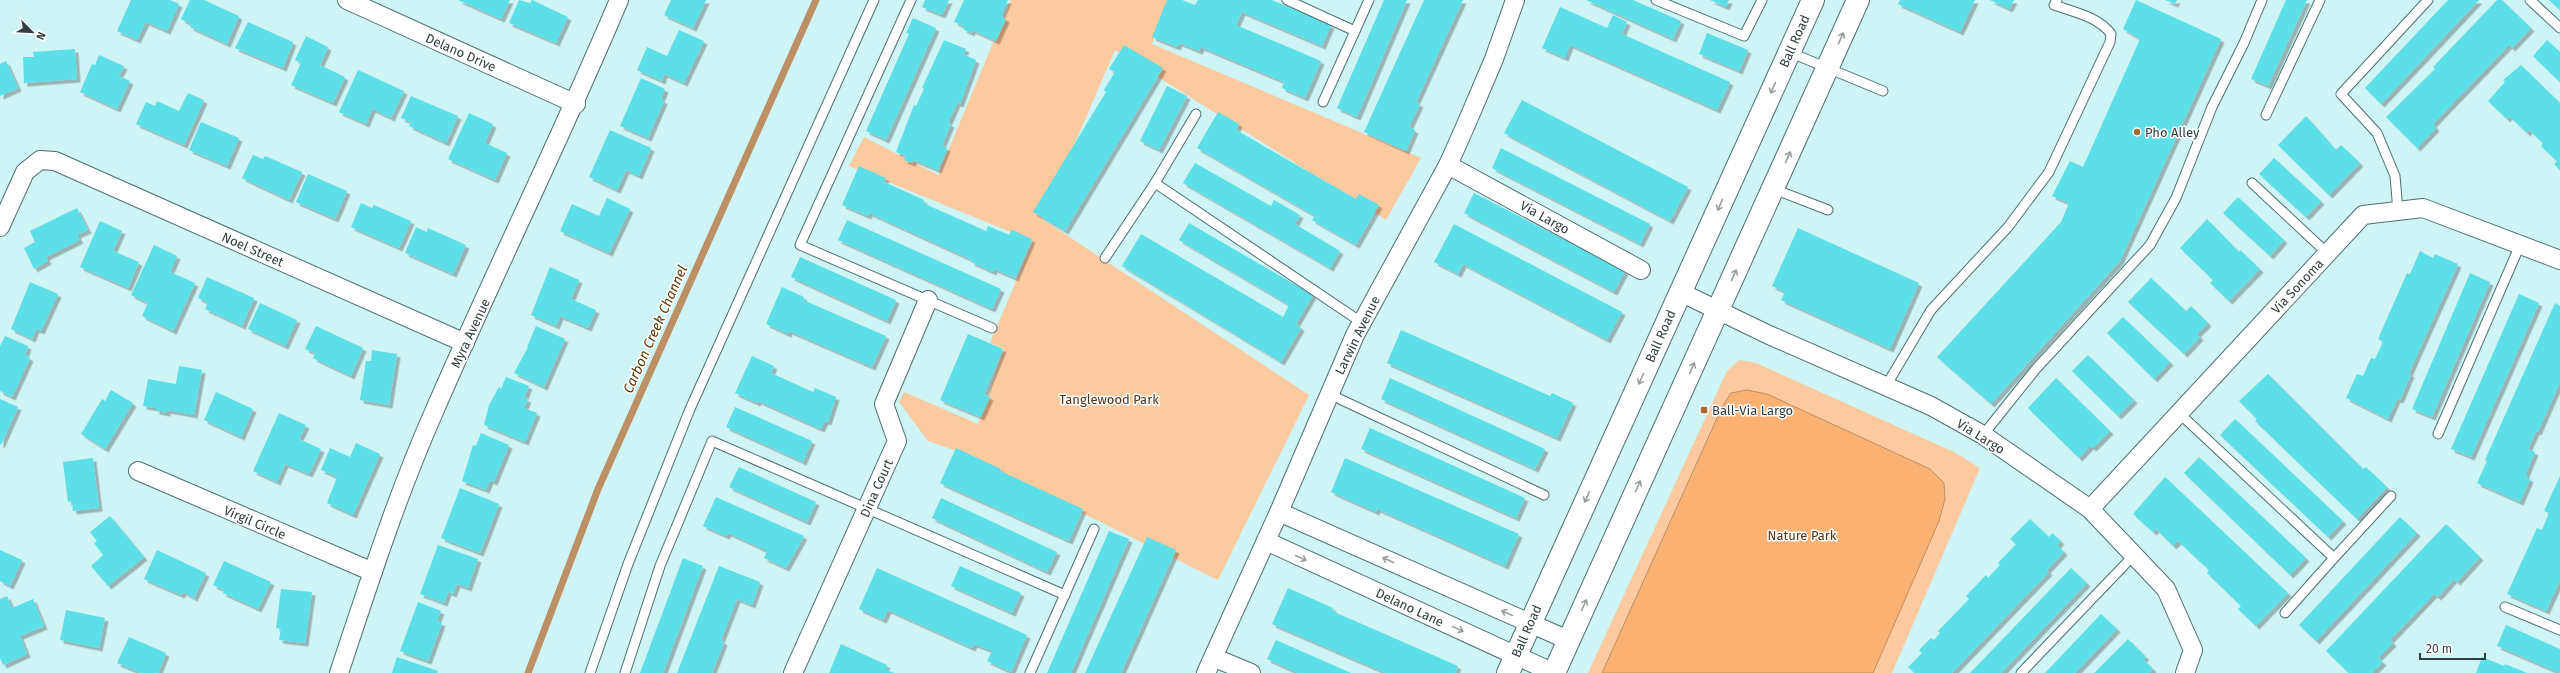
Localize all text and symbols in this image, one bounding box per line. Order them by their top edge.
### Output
north arrow [12,12,52,52]
street label: Ball Road [1776,13,1813,70]
text: N [33,30,48,42]
street label: Delano Drive [423,30,498,75]
one-way arrow [1838,33,1845,45]
one-way arrow [1769,82,1776,94]
place label: Pho Alley [2145,125,2200,140]
marker: Pho Alley [2132,127,2142,137]
one-way arrow [1785,151,1792,163]
street label: Via Largo [1518,198,1572,237]
one-way arrow [1715,199,1723,211]
street label: Noel Street [220,229,286,270]
street label: Via Sonoma [2268,256,2327,317]
water label: Carbon Creek Channel [620,263,691,396]
one-way arrow [1731,270,1738,282]
street label: Larwin Avenue [1332,293,1383,377]
street label: Myra Avenue [448,296,493,370]
street label: Ball Road [1642,308,1679,365]
one-way arrow [1689,363,1696,375]
one-way arrow [1637,372,1644,384]
park label: Tanglewood Park [1059,392,1159,407]
place label: Ball-Via Largo [1712,403,1793,418]
marker: Ball-Via Largo [1699,405,1709,415]
street label: Via Largo [1954,416,2008,457]
street label: Dina Court [857,457,896,520]
one-way arrow [1635,481,1642,493]
one-way arrow [1583,491,1590,503]
street label: Virgil Circle [221,503,288,542]
park label: Nature Park [1768,528,1837,543]
one-way arrow [1295,554,1307,562]
one-way arrow [1383,556,1395,564]
street label: Delano Lane [1374,585,1446,630]
one-way arrow [1581,599,1588,611]
street label: Ball Road [1508,603,1545,660]
one-way arrow [1502,609,1514,616]
one-way arrow [1451,626,1463,633]
scale bar [2420,635,2485,661]
text: 20 m [2426,642,2452,656]

